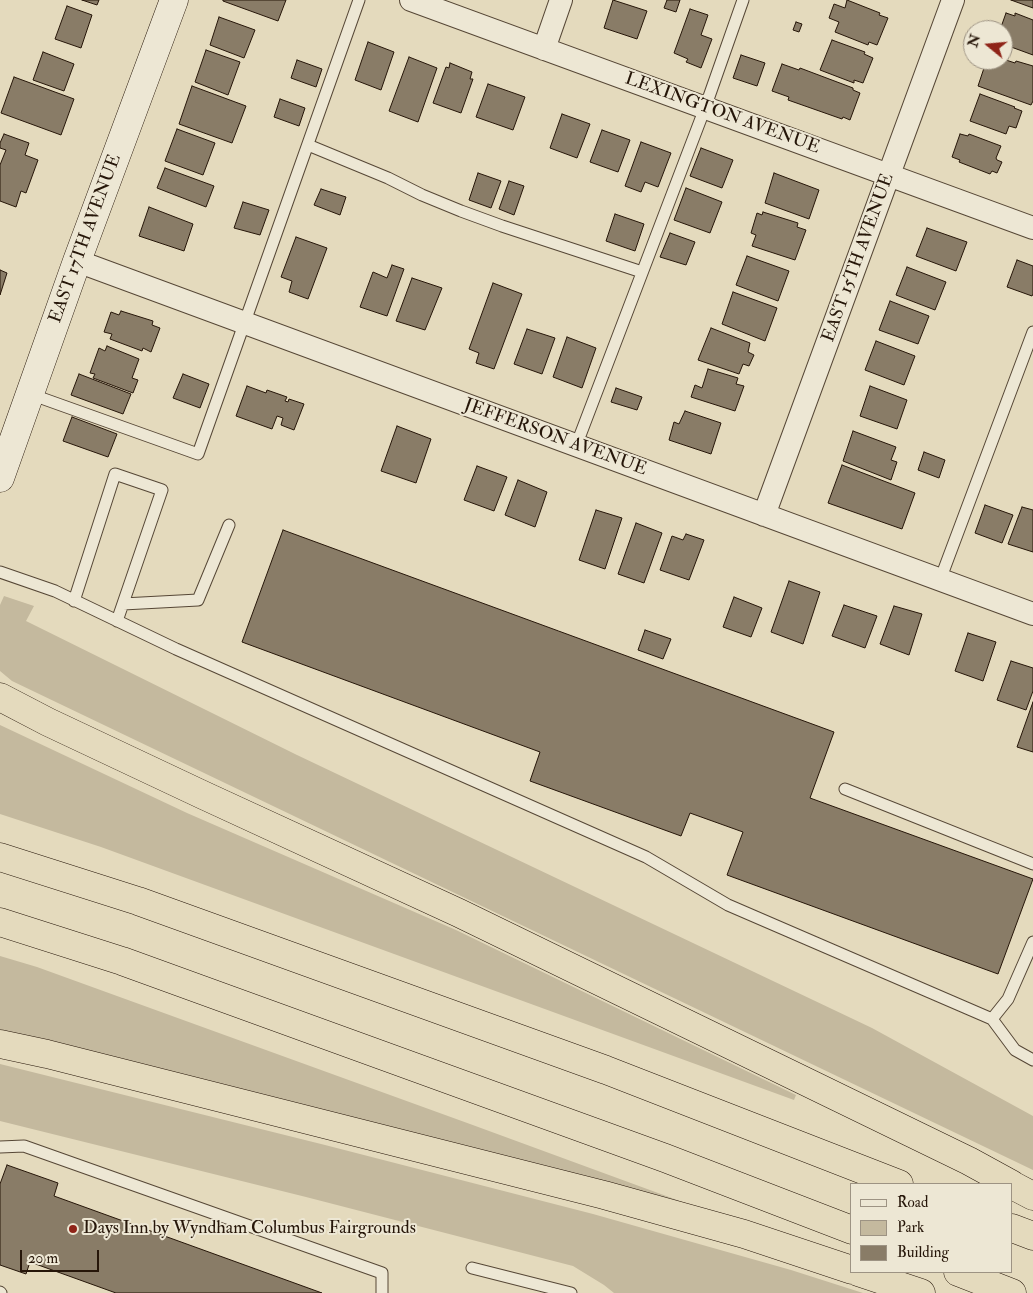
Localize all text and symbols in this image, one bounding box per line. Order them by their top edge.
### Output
north arrow [963,20,1013,70]
text: N [964,32,984,49]
street label: LEXINGTON AVENUE [622,69,822,159]
street label: EAST 17TH AVENUE [45,152,127,326]
street label: EAST 15TH AVENUE [818,171,900,345]
street label: JEFFERSON AVENUE [461,395,649,481]
legend [850,1183,1013,1273]
text: Road [897,1193,928,1212]
place label: Days Inn by Wyndham Columbus Fairgrounds [83,1218,416,1240]
text: Park [897,1218,924,1237]
marker: Days Inn by Wyndham Columbus Fairgrounds [67,1223,79,1235]
scale bar [22,1240,101,1272]
text: Building [897,1243,949,1262]
text: 20 m [28,1249,58,1268]

